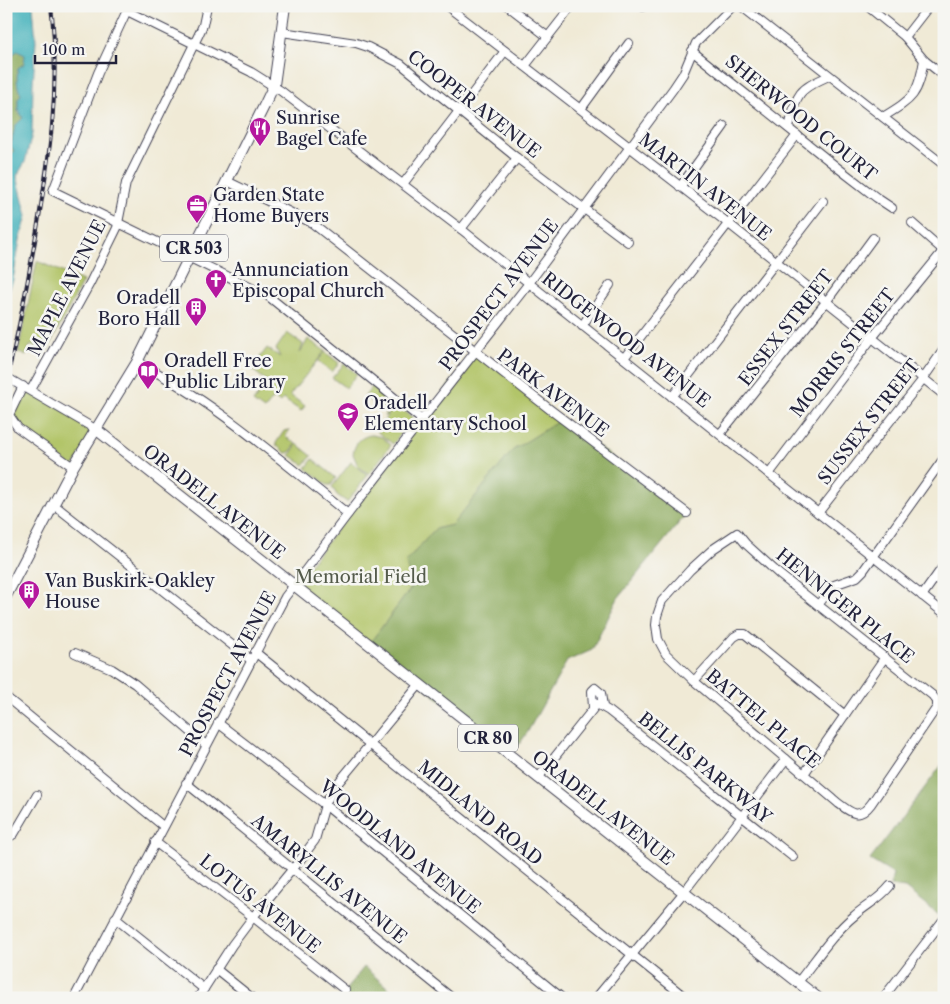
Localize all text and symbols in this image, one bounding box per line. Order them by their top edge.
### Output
scale bar [35,32,116,64]
text: 100 m [42,40,85,59]
street label: COOPER AVENUE [403,45,545,163]
street label: SHERWOOD COURT [721,50,881,186]
place label: Sunrise Bagel Cafe [276,107,367,150]
restaurant icon: Sunrise Bagel Cafe [248,116,272,147]
street label: MARTIN AVENUE [634,128,776,246]
place label: Garden State Home Buyers [213,184,329,227]
office icon: Garden State Home Buyers [185,193,209,224]
street label: PROSPECT AVENUE [435,215,563,375]
street label: MAPLE AVENUE [23,216,111,360]
road number: CR 503 [160,234,228,262]
place label: Annunciation Episcopal Church [231,259,384,302]
street label: ESSEX STREET [734,265,838,390]
street label: RIDGEWOOD AVENUE [538,267,714,413]
church icon: Annunciation Episcopal Church [204,268,228,299]
street label: MORRIS STREET [786,284,900,422]
place label: Oradell Boro Hall [98,287,180,330]
building icon: Oradell Boro Hall [184,296,208,327]
street label: PARK AVENUE [493,344,613,442]
place label: Oradell Free Public Library [164,350,287,393]
street label: SUSSEX STREET [813,355,925,489]
library icon: Oradell Free Public Library [136,359,160,390]
place label: Oradell Elementary School [364,392,527,435]
school or university icon: Oradell Elementary School [336,401,360,432]
street label: ORADELL AVENUE [139,440,289,564]
street label: HENNIGER PLACE [772,544,918,668]
park label: Memorial Field [295,566,427,588]
place label: Van Buskirk-Oakley House [44,570,216,613]
building icon: Van Buskirk-Oakley House [17,579,41,610]
street label: PROSPECT AVENUE [175,588,281,760]
street label: BATTEL PLACE [701,665,825,773]
street label: BELLIS PARKWAY [634,707,777,829]
road number: CR 80 [458,724,518,751]
street label: ORADELL AVENUE [528,746,678,870]
street label: MIDLAND ROAD [413,756,547,870]
street label: WOODLAND AVENUE [314,775,485,919]
street label: AMARYLLIS AVENUE [246,809,411,948]
street label: LOTUS AVENUE [195,850,325,958]

